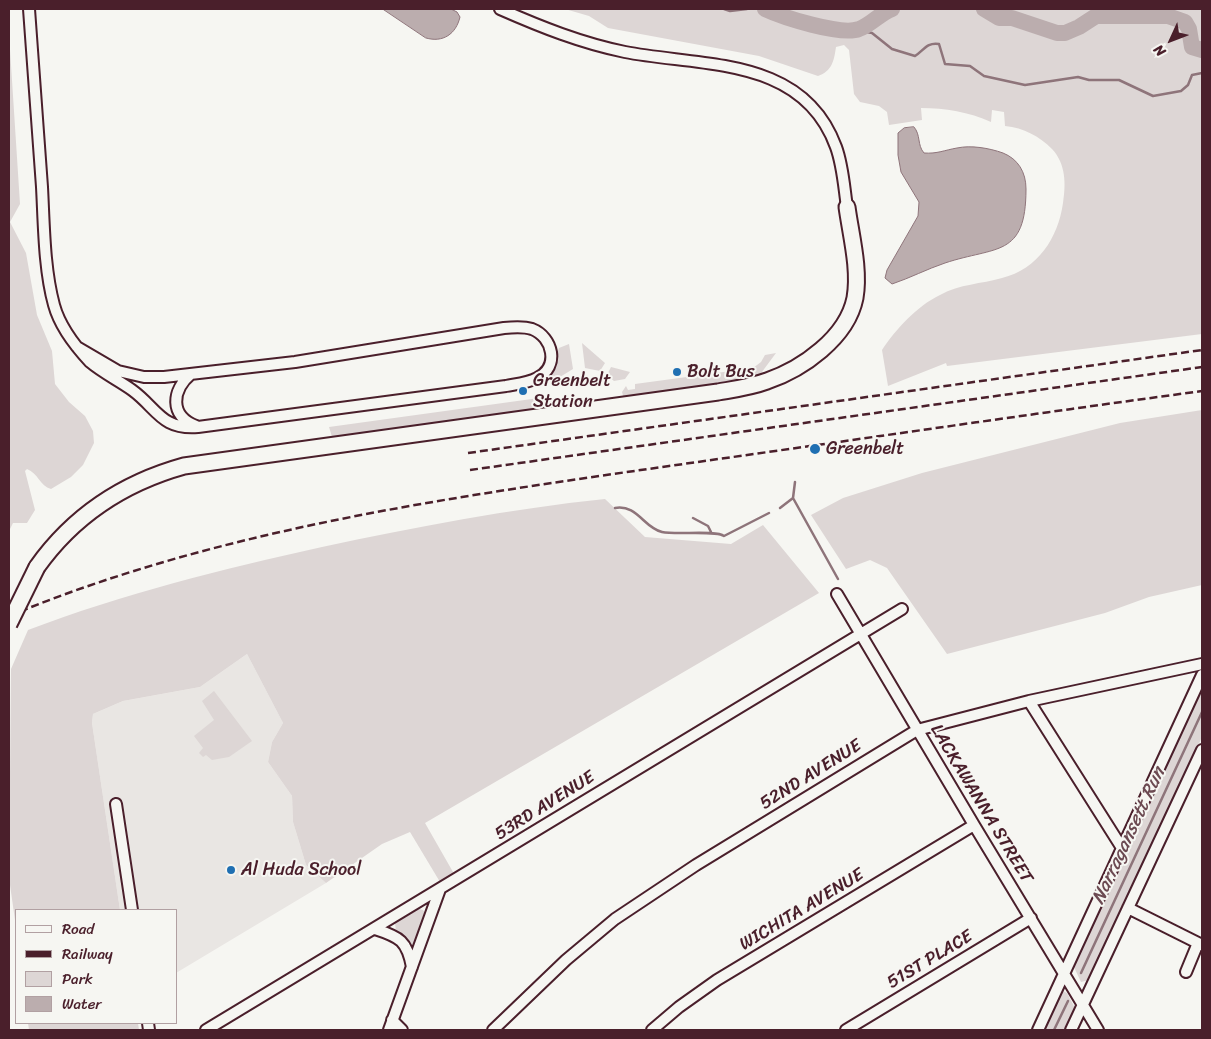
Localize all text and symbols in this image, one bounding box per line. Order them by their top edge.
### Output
north arrow [1146,15,1196,65]
text: N [1147,39,1172,63]
place label: Bolt Bus [687,361,754,383]
marker: Bolt Bus [671,366,683,378]
place label: Greenbelt Station [533,370,611,412]
marker: Greenbelt Station [517,385,529,397]
place label: Greenbelt [826,438,904,460]
marker: Greenbelt [808,442,822,456]
street label: LACKAWANNA STREET [925,721,1037,887]
street label: 52ND AVENUE [756,735,866,815]
water label: Narragansett Run [1087,764,1171,908]
street label: 53RD AVENUE [491,767,599,845]
place label: Al Huda School [241,859,361,881]
marker: Al Huda School [225,864,237,876]
street label: WICHITA AVENUE [736,864,868,956]
legend [15,909,178,1024]
text: Road [62,916,94,942]
street label: 51ST PLACE [883,926,977,994]
text: Railway [62,941,113,967]
text: Park [62,966,93,992]
text: Water [62,991,102,1017]

